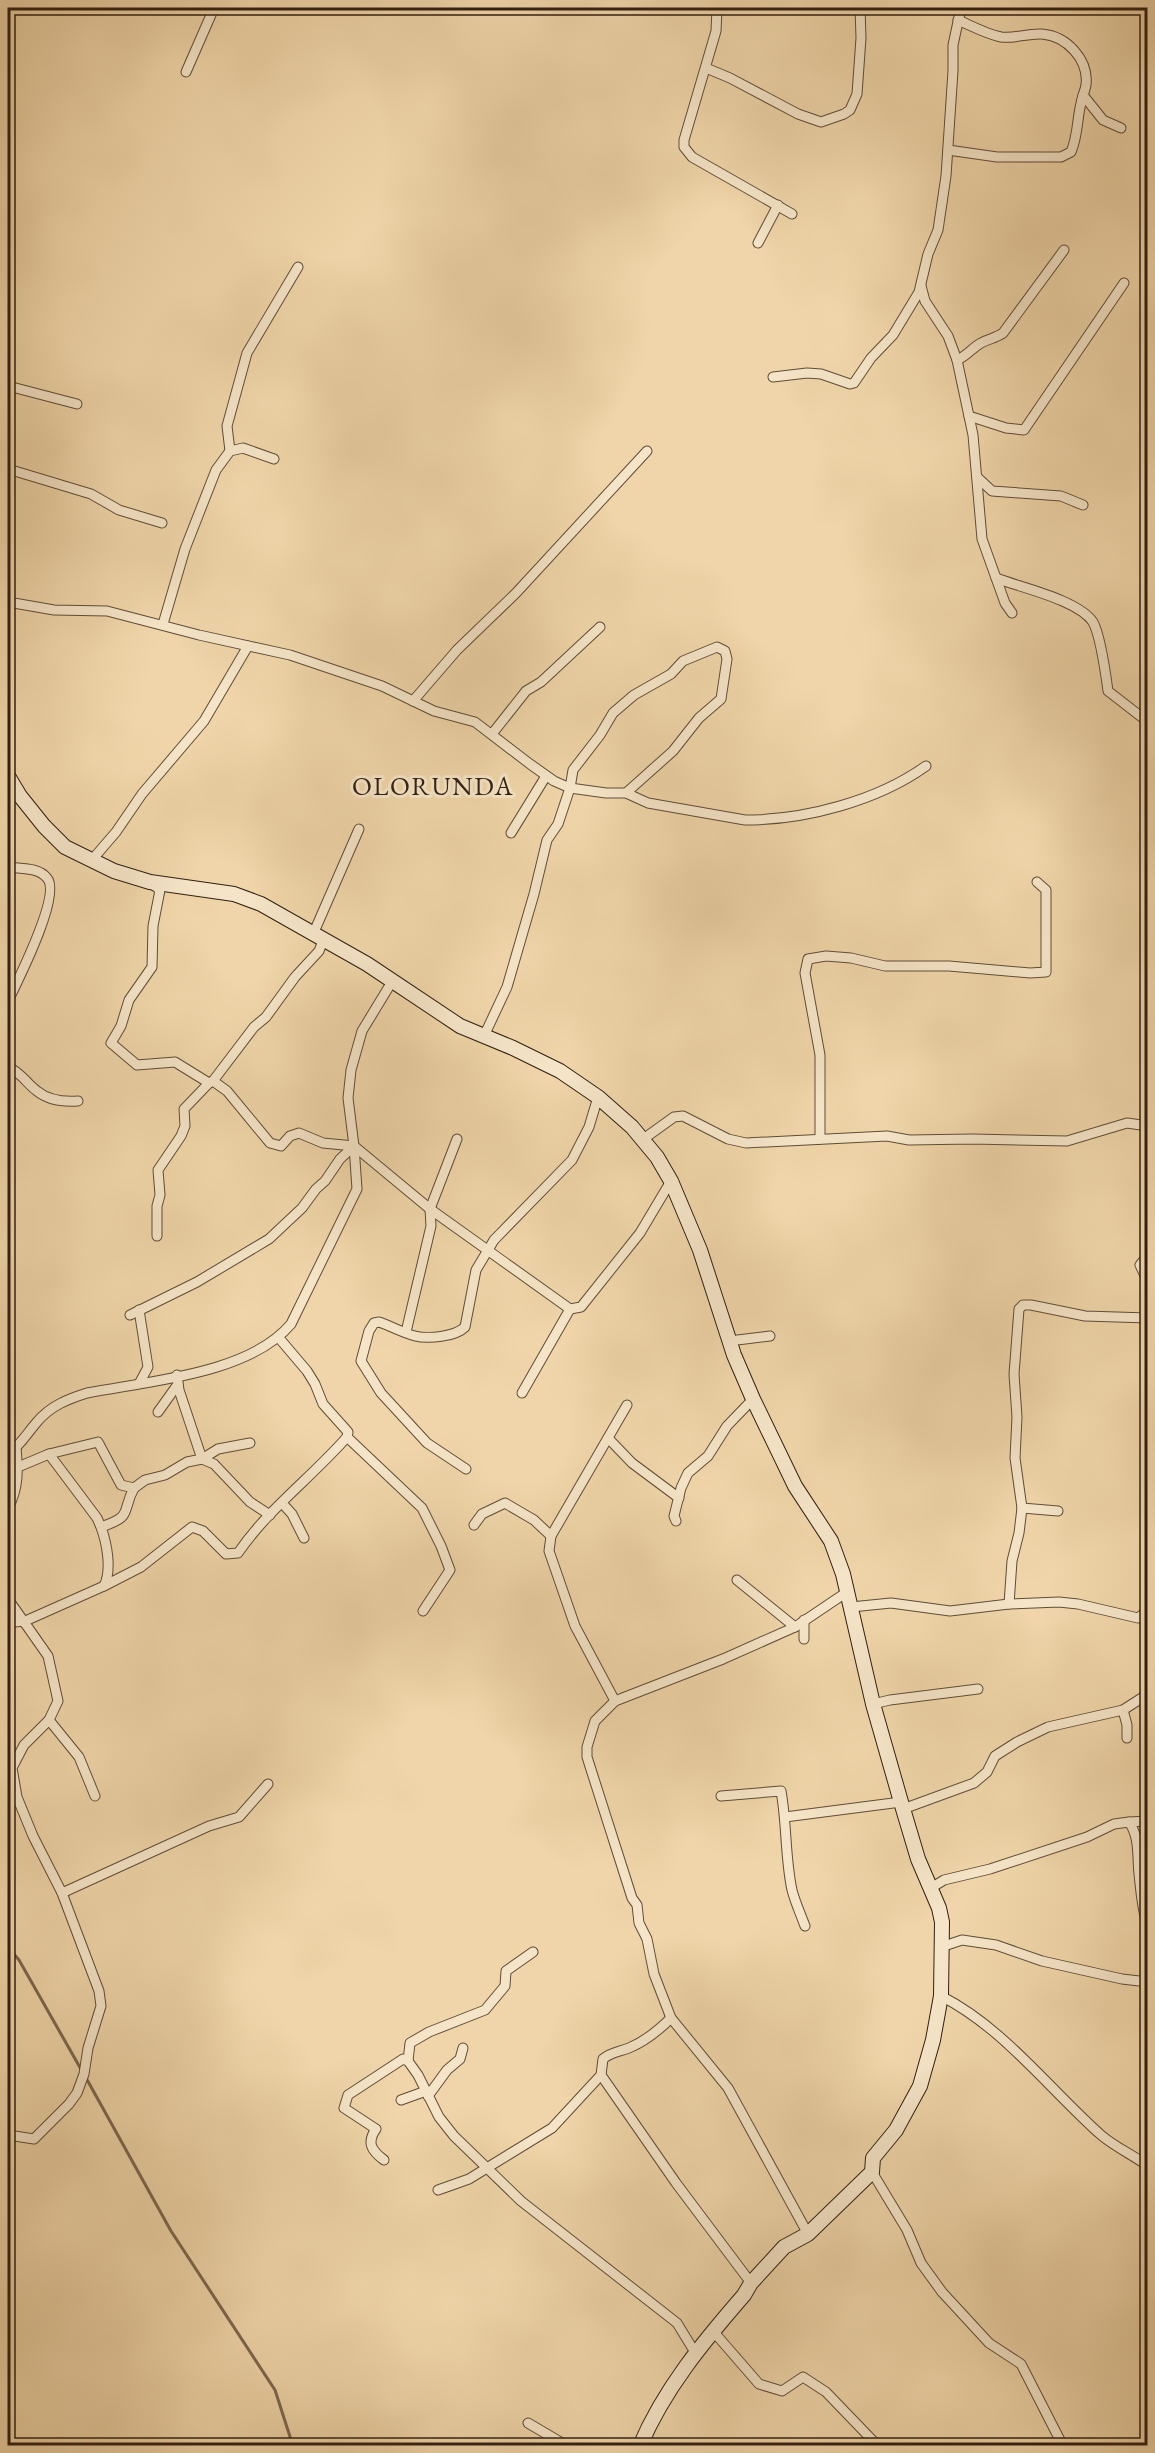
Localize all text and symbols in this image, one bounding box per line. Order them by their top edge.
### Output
district label: OLORUNDA [352,769,514,803]

